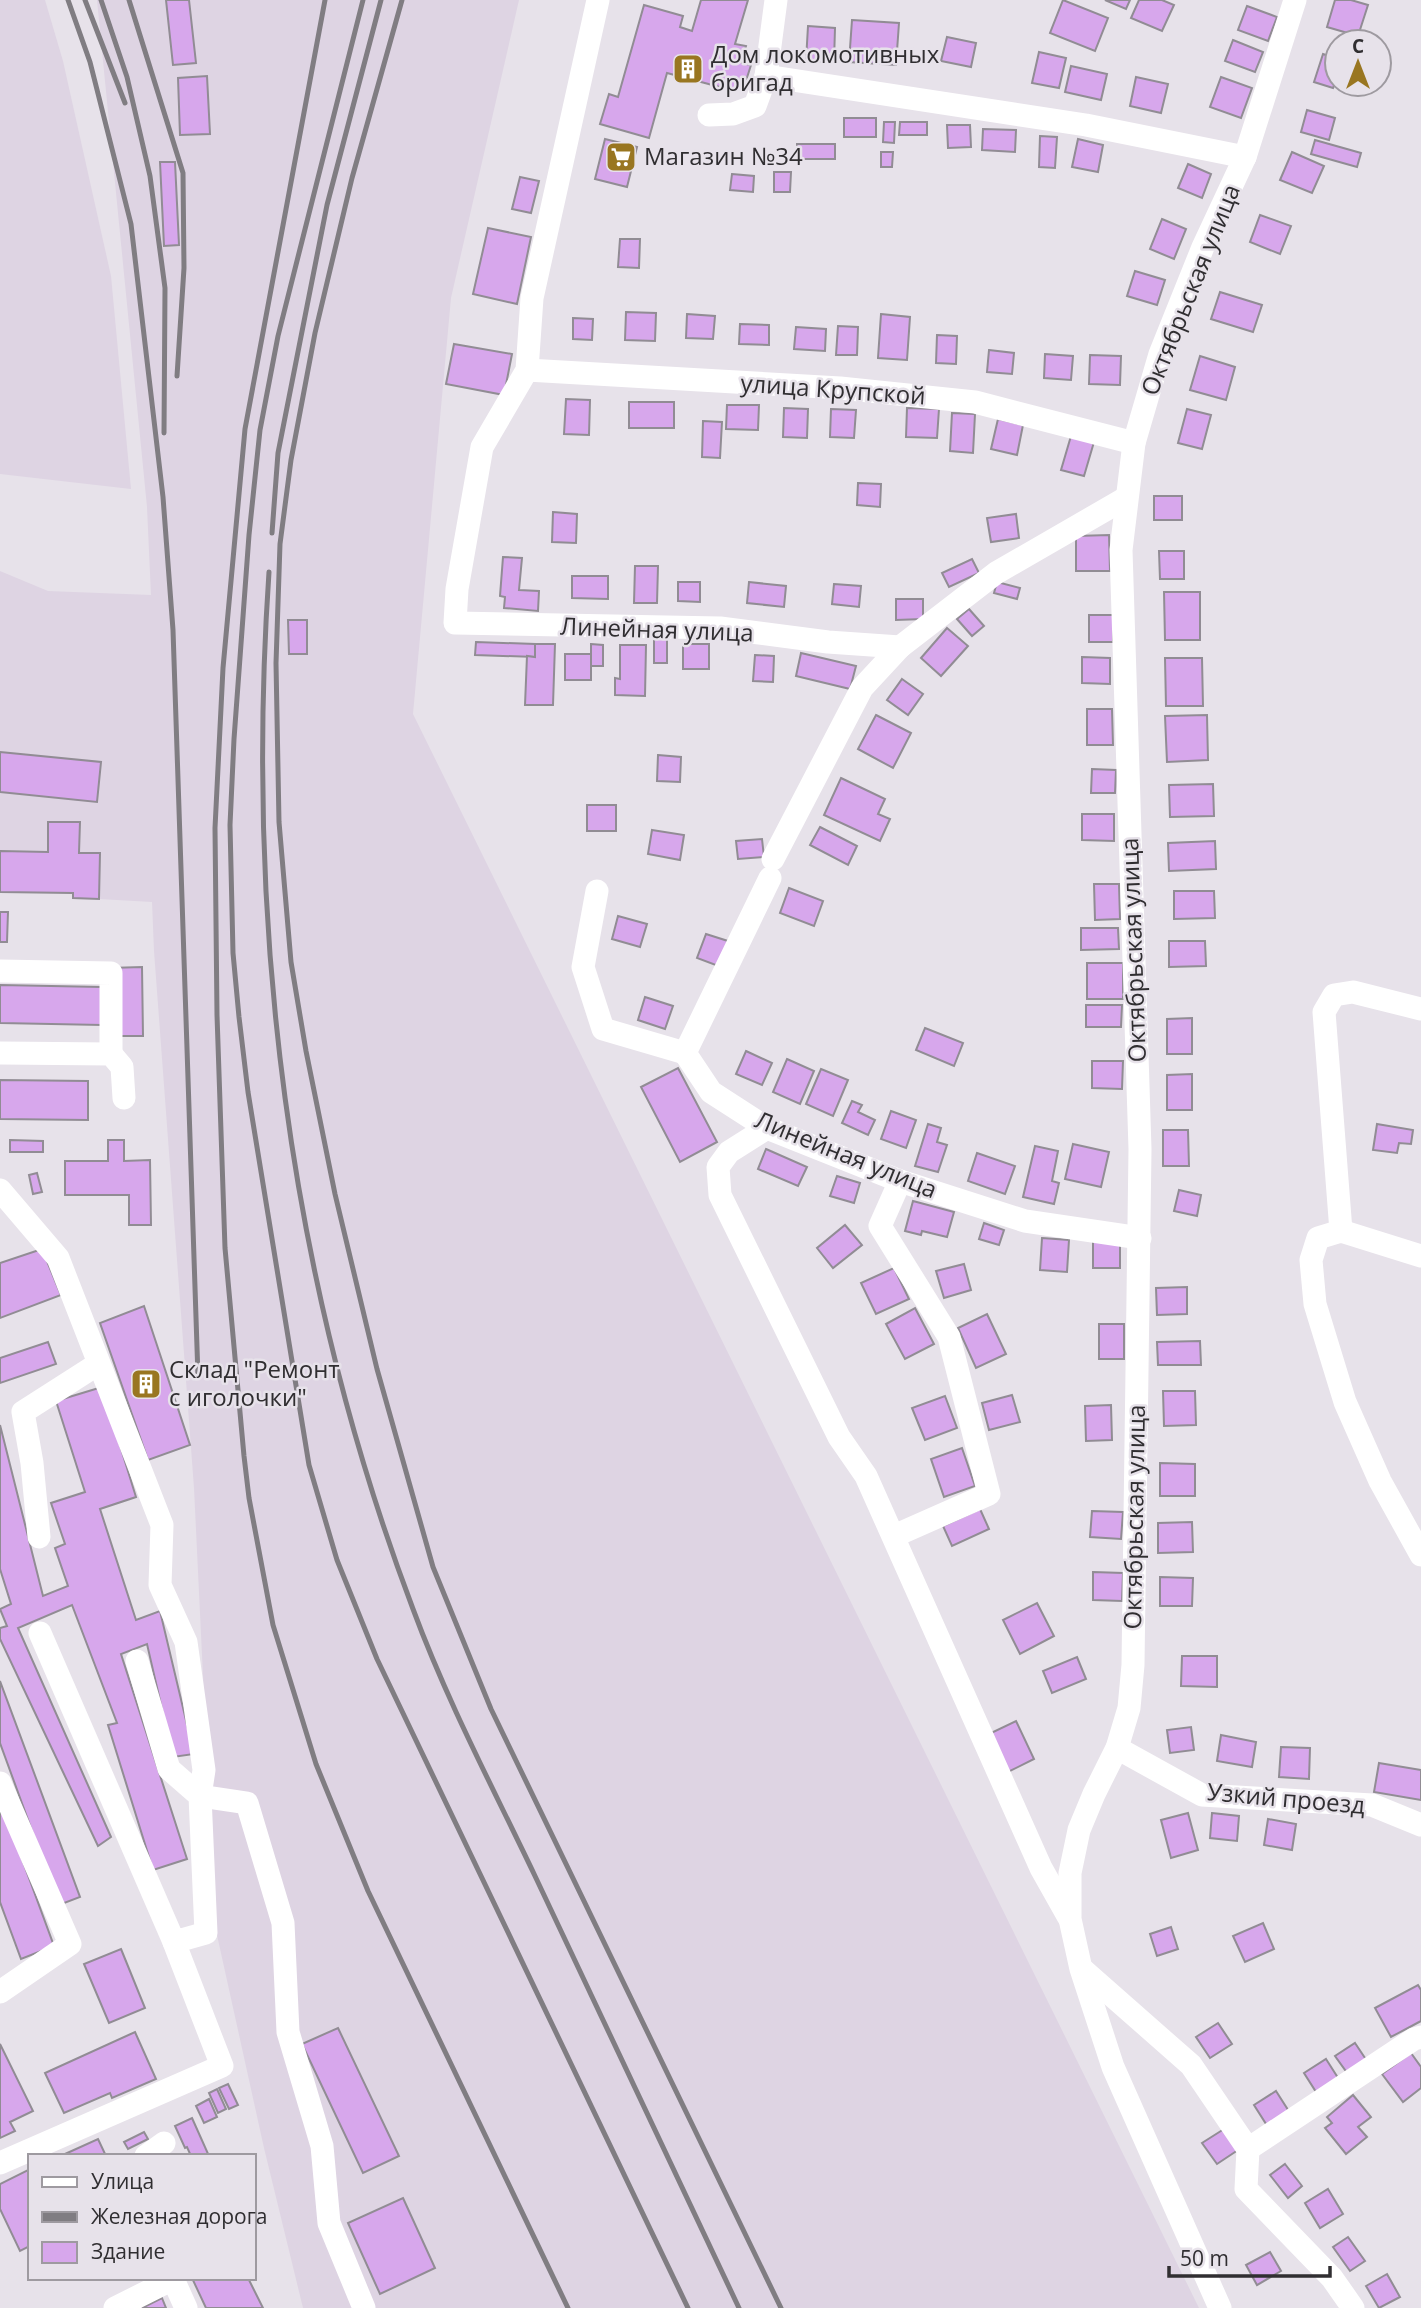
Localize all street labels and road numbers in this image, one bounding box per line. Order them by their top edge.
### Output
street label: Октябрьская улица [1132,179,1247,400]
street label: улица Крупской [739,366,927,411]
street label: Линейная улица [560,609,754,648]
street label: Октябрьская улица [1112,837,1153,1063]
street label: Линейная улица [751,1102,942,1205]
street label: Октябрьская улица [1115,1404,1152,1630]
street label: Узкий проезд [1206,1774,1367,1821]

